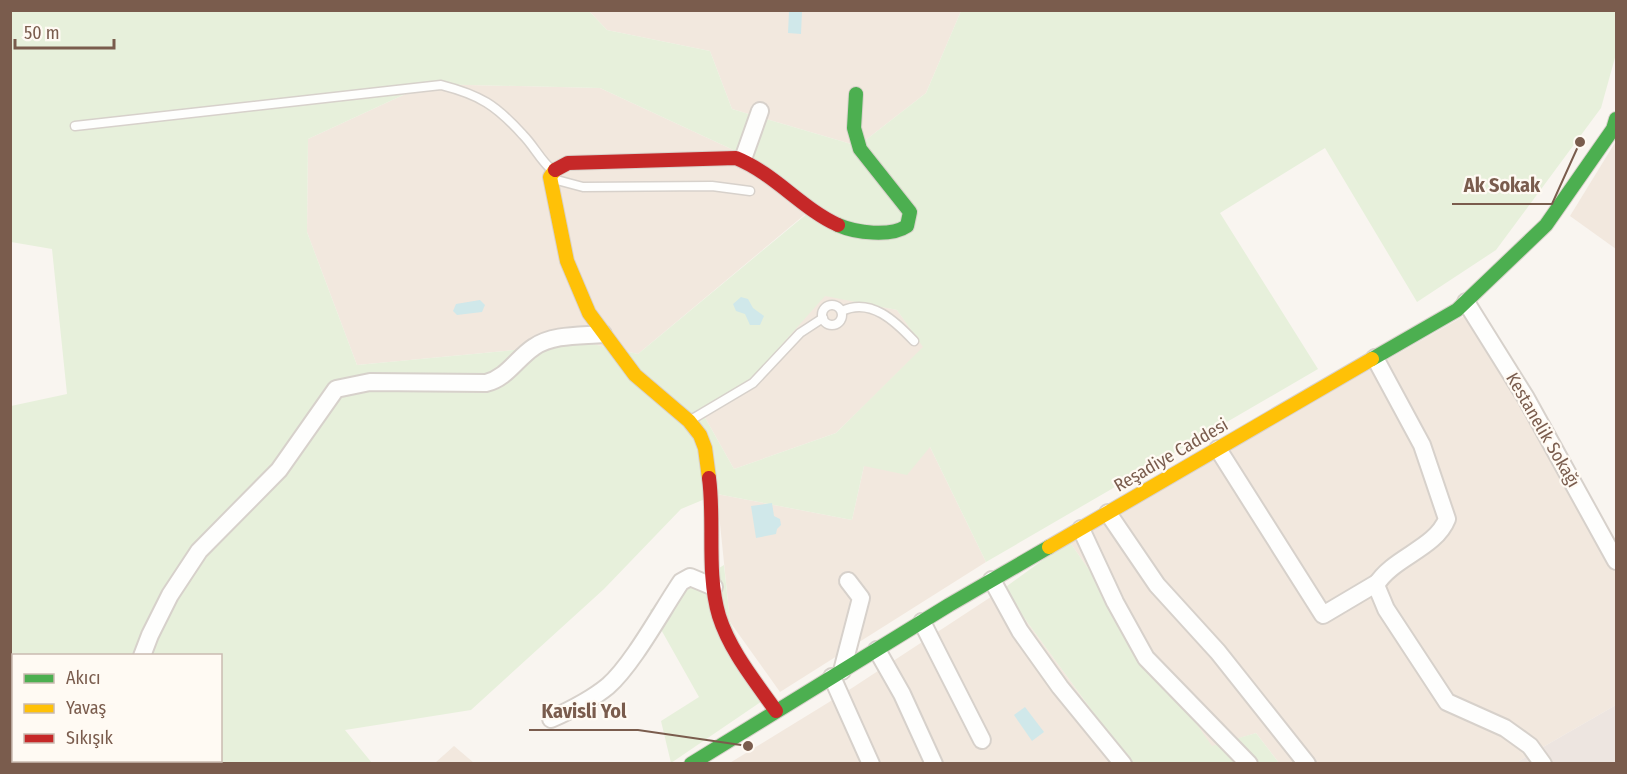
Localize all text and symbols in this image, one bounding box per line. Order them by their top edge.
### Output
scale bar [15,12,114,50]
text: 50 m [24,22,60,44]
callout: Ak Sokak [1452,166,1552,204]
text: Ak Sokak [1463,173,1541,197]
street label: Kestanelik Sokağı [1501,369,1585,491]
street label: Reşadiye Caddesi [1110,413,1232,497]
legend [12,654,222,762]
text: Akıcı [66,667,101,689]
callout: Kavisli Yol [529,692,638,730]
text: Yavaş [66,697,107,719]
text: Kavisli Yol [542,699,627,723]
text: Sıkışık [66,727,114,749]

